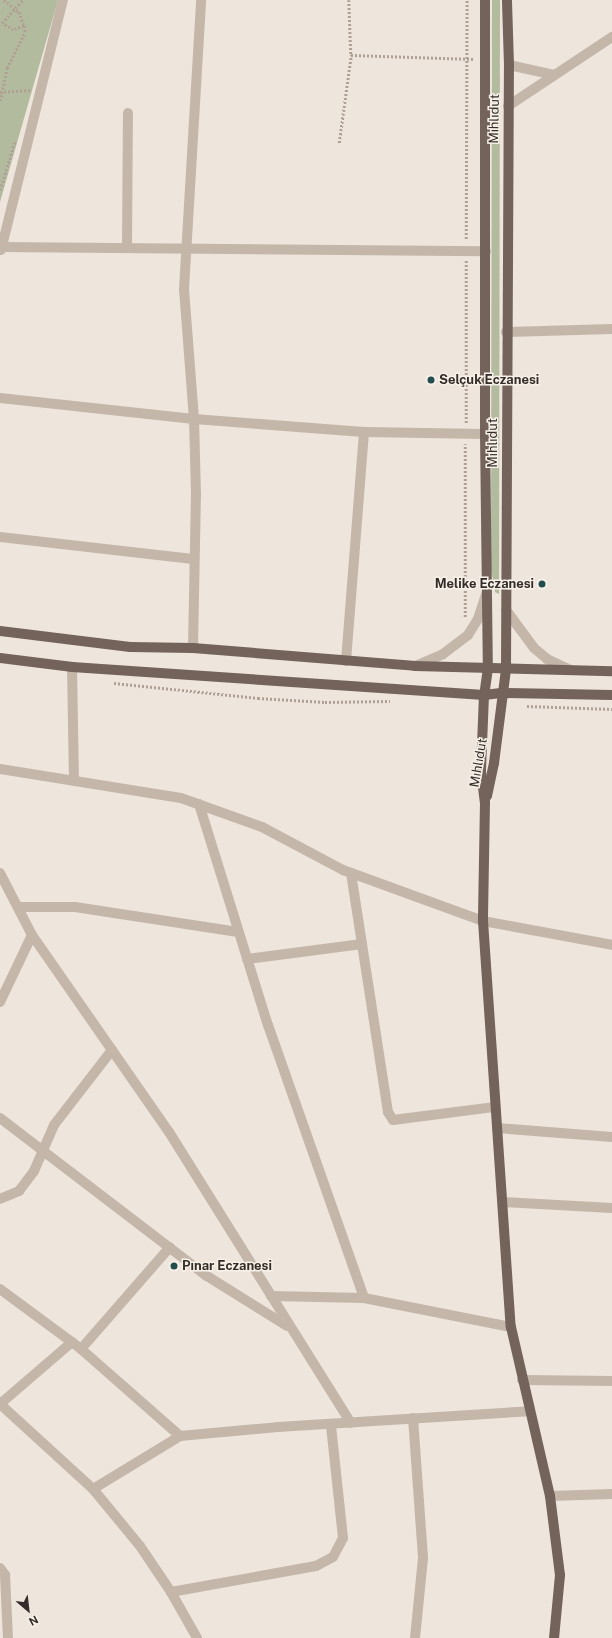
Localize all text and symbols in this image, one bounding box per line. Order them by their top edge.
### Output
street label: Mıhlıdut [487,94,503,144]
place label: Selçuk Eczanesi [439,372,539,388]
marker: Selçuk Eczanesi [426,375,436,385]
street label: Mıhlıdut [485,418,501,468]
place label: Melike Eczanesi [435,576,534,592]
marker: Melike Eczanesi [537,579,547,589]
street label: Mıhlıdut [467,737,491,789]
place label: Pınar Eczanesi [182,1258,272,1274]
marker: Pınar Eczanesi [169,1261,179,1271]
north arrow [8,1590,48,1630]
text: N [27,1613,40,1628]

